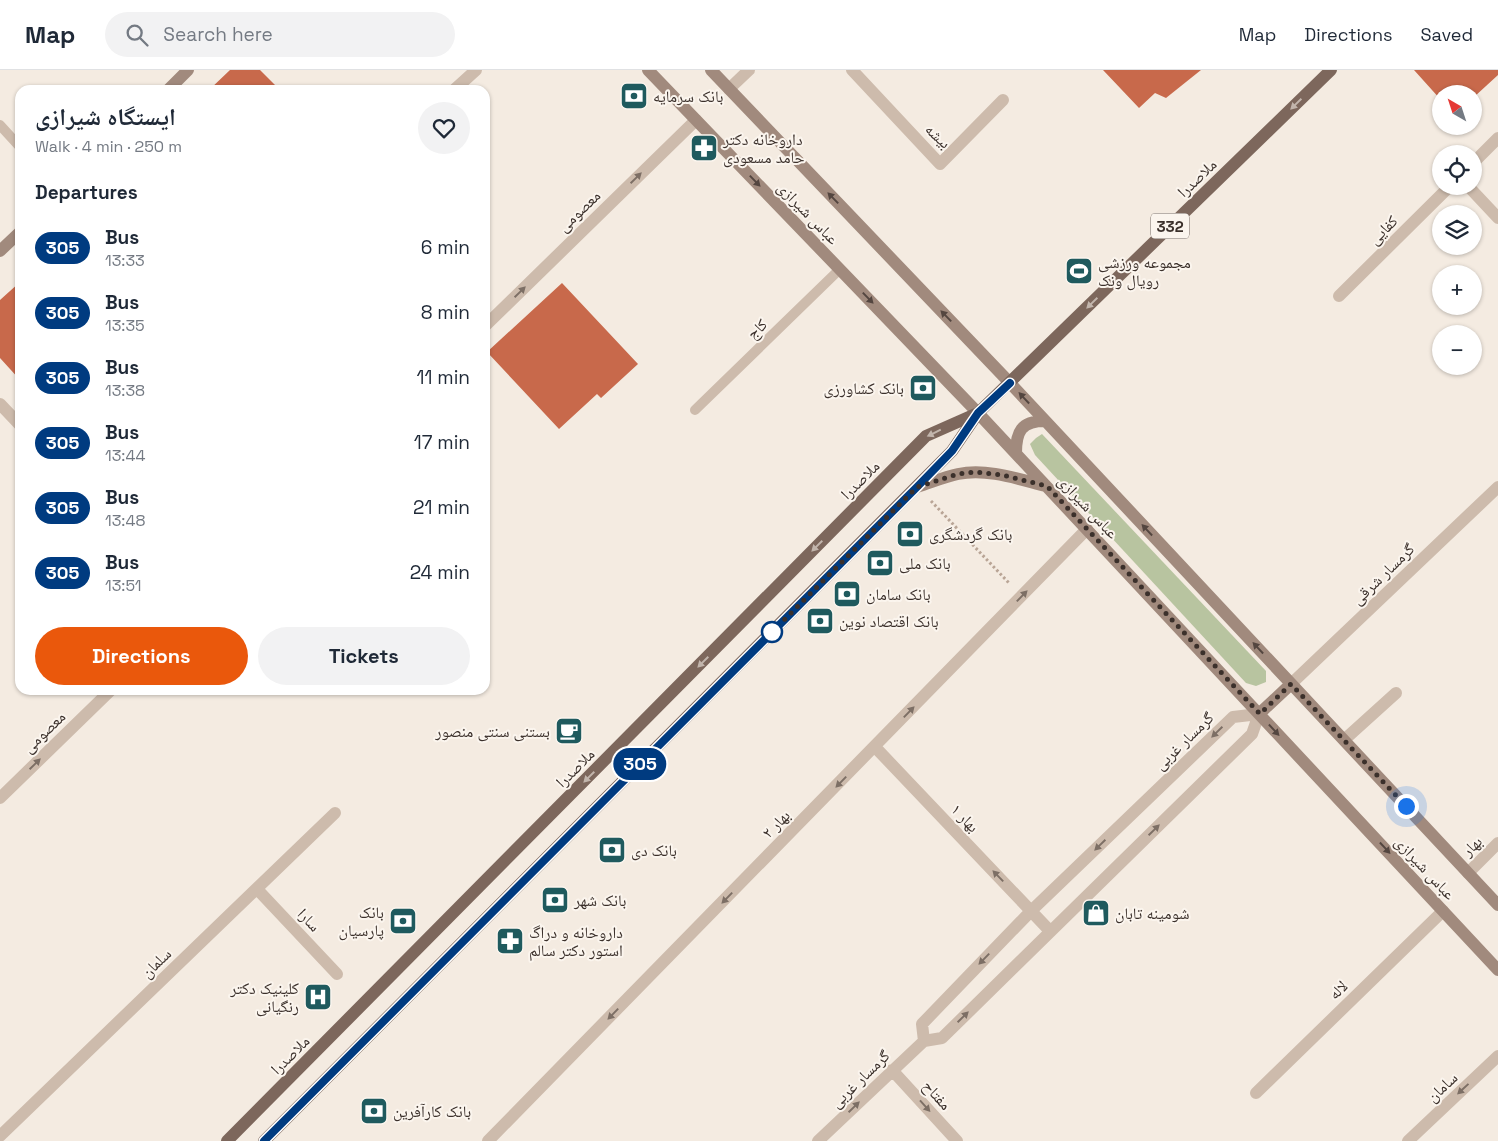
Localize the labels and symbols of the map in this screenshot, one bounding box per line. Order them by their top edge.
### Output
bank icon: بانک سرمایه [619,81,649,111]
north arrow [1432,85,1482,135]
place label: بانک سرمایه [653,86,723,107]
one-way arrow [1290,98,1302,110]
street label: بیشه [921,119,955,153]
place label: داروخانه دکتر حامد مسعودی [722,129,805,168]
pharmacy icon: داروخانه دکتر حامد مسعودی [689,133,719,163]
street label: ملاصدرا [1173,154,1221,202]
one-way arrow [630,173,642,185]
one-way arrow [749,175,761,187]
street label: عباس شیرازی [773,177,843,249]
street label: معصومی [553,185,605,237]
one-way arrow [827,193,839,205]
street label: کفایی [1364,211,1402,249]
road number: 332 [1151,214,1189,238]
place label: مجموعه ورزشی رویال ونک [1098,252,1191,291]
sports icon: مجموعه ورزشی رویال ونک [1064,256,1094,286]
one-way arrow [514,286,526,298]
one-way arrow [861,292,873,304]
one-way arrow [1086,297,1098,309]
one-way arrow [940,310,952,322]
street label: کاج [742,314,772,344]
bank icon: بانک کشاورزی [908,373,938,403]
place label: بانک کشاورزی [824,378,904,399]
one-way arrow [1018,393,1030,405]
one-way arrow [926,429,941,437]
street label: ملاصدرا [836,456,884,504]
street label: عباس شیرازی [1053,471,1123,543]
bank icon: بانک گردشگری [895,519,925,549]
place label: بانک گردشگری [929,524,1012,545]
one-way arrow [1141,524,1153,536]
street label: گرمسار شرقی [1347,538,1419,609]
one-way arrow [812,540,824,552]
bank icon: بانک ملی [865,548,895,578]
place label: بانک ملی [899,553,951,574]
bank icon: بانک سامان [832,579,862,609]
place label: بانک سامان [866,584,931,605]
one-way arrow [1016,590,1028,602]
bank icon: بانک اقتصاد نوین [805,606,835,636]
place label: بانک اقتصاد نوین [839,611,939,632]
unlabelled marker [761,621,783,643]
one-way arrow [1252,643,1264,655]
one-way arrow [697,655,709,667]
street label: معصومی [18,706,70,758]
one-way arrow [903,706,915,718]
street label: گرمسار غربی [1150,707,1219,775]
cafe icon: بستنی سنتی منصور [554,716,584,746]
place label: بستنی سنتی منصور [434,721,550,742]
one-way arrow [1268,723,1280,735]
one-way arrow [1211,726,1223,738]
street label: ملاصدرا [551,744,599,792]
line badge: 305 [611,748,669,780]
one-way arrow [29,758,41,770]
one-way arrow [583,771,595,783]
one-way arrow [835,776,847,788]
your location [1394,794,1419,819]
street label: بهار ۱ [946,799,984,837]
street label: بهار ۲ [757,805,795,843]
one-way arrow [1148,824,1160,836]
street label: بهار [1457,831,1487,861]
street label: عباس شیرازی [1390,832,1460,904]
bank icon: بانک دی [597,835,627,865]
one-way arrow [1094,839,1106,851]
place label: بانک دی [631,840,677,861]
one-way arrow [1379,842,1391,854]
one-way arrow [992,870,1004,882]
bank icon: بانک شهر [540,885,570,915]
place label: بانک شهر [573,890,626,911]
one-way arrow [721,892,733,904]
shop icon: شومینه تابان [1081,898,1111,928]
place label: بانک پارسیان [339,902,384,941]
place label: شومینه تابان [1115,903,1189,924]
street label: سارا [293,904,325,936]
bank icon: بانک پارسیان [388,906,418,936]
place label: داروخانه و دراگ استور دکتر سالم [529,922,623,961]
pharmacy icon: داروخانه و دراگ استور دکتر سالم [495,926,525,956]
street label: سلمان [136,943,176,983]
one-way arrow [979,953,991,965]
street label: لاله [1324,976,1352,1004]
place label: کلینیک دکتر رنگیانی [229,978,299,1017]
hospital icon: کلینیک دکتر رنگیانی [303,982,333,1012]
one-way arrow [607,1008,619,1020]
one-way arrow [957,1011,969,1023]
street label: ملاصدرا [266,1031,314,1079]
street label: گرمسار غربی [826,1045,895,1113]
street label: سامان [1422,1067,1462,1107]
street label: مفتاح [918,1076,956,1114]
one-way arrow [1457,1083,1469,1095]
bank icon: بانک کارآفرین [359,1096,389,1126]
one-way arrow [919,1099,931,1111]
place label: بانک کارآفرین [393,1101,471,1122]
one-way arrow [847,1101,859,1113]

